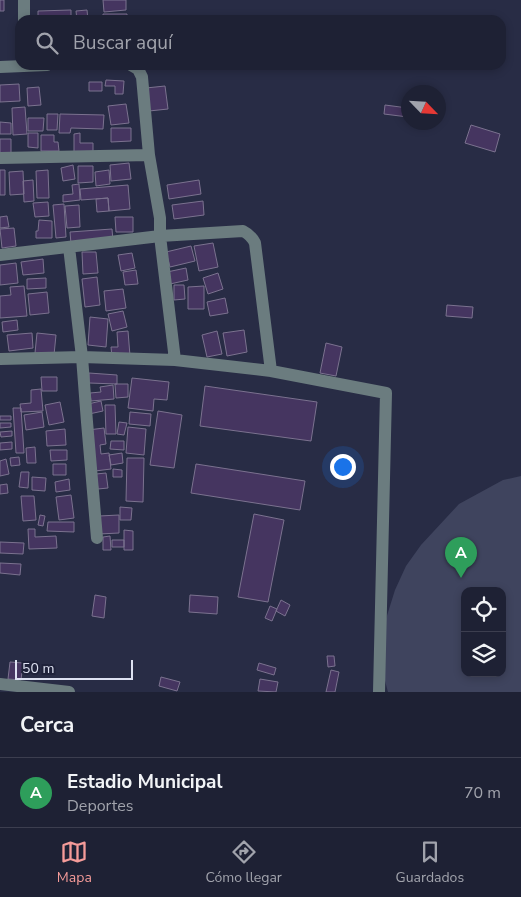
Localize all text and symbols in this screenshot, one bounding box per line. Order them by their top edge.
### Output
search box [15,15,506,70]
icon: search [33,29,61,57]
text: Buscar aquí [73,30,172,56]
north arrow [401,85,446,130]
your location [330,454,356,480]
pin: A [445,537,477,578]
map controls [461,587,506,677]
button: locate [461,587,506,632]
button: layers [461,632,506,677]
scale bar [15,657,132,680]
text: 50 m [22,659,54,678]
text: Cerca [20,711,74,739]
text: Estadio Municipal [67,769,223,795]
text: A [30,782,42,804]
text: 70 m [464,782,501,804]
text: Deportes [67,795,134,817]
tab: Mapa [57,838,92,887]
tab: Cómo llegar [205,838,282,887]
tab: Guardados [396,838,464,887]

